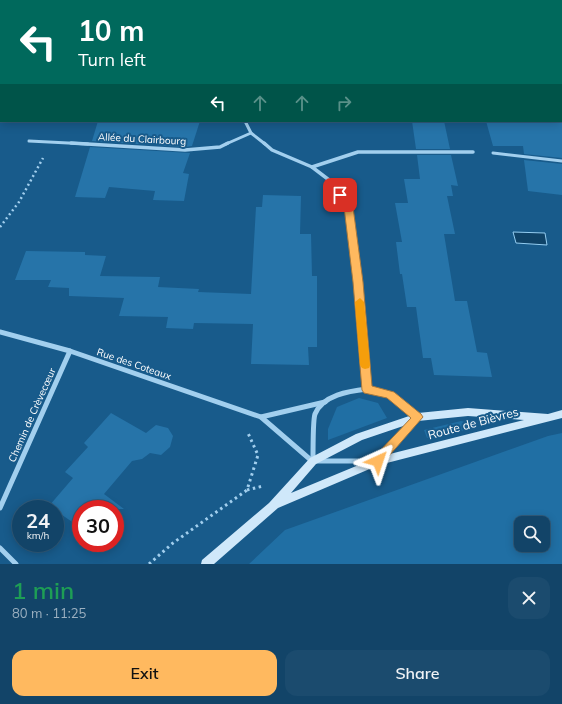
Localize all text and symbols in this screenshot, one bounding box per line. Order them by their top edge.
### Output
text: 10 m [78,13,144,48]
icon: left [12,16,64,68]
text: Turn left [78,48,146,71]
icon: left [207,92,229,114]
icon: ahead [249,92,271,114]
icon: ahead [291,92,313,114]
icon: right [333,92,355,114]
street label: Allée du Clairbourg [98,130,186,148]
pin [323,178,357,212]
icon: arrive [329,184,351,206]
street label: Rue des Coteaux [95,345,174,383]
street label: Chemin de Crèvecœur [5,365,59,464]
street label: Route de Bièvres [426,404,520,442]
position arrow [357,440,399,482]
speed limit sign: 30 [72,500,124,552]
text: 24 [26,508,50,533]
map controls [514,516,550,552]
button: search [514,516,550,552]
text: km/h [27,529,49,542]
text: 1 min [12,575,74,605]
button: close [508,577,550,619]
text: 80 m · 11:25 [12,605,86,621]
button: Exit [12,650,277,696]
button: Share [285,650,550,696]

